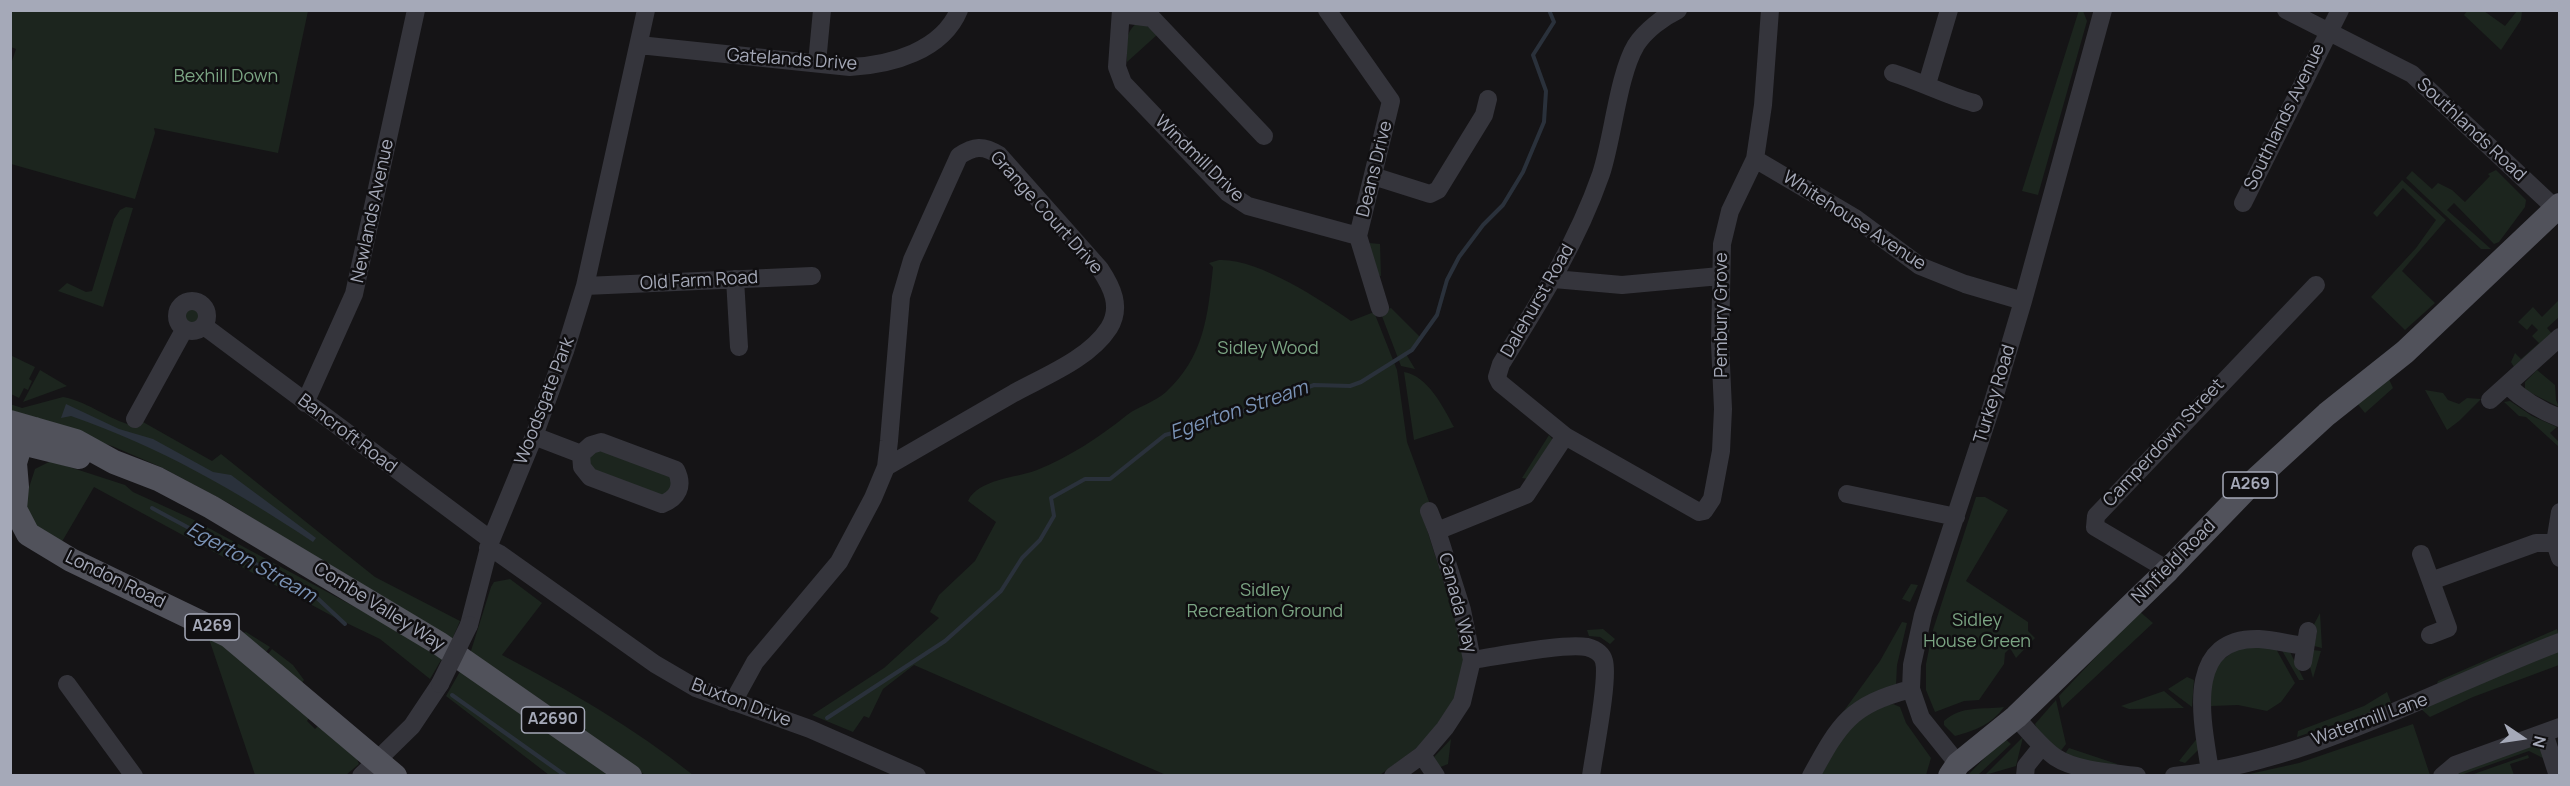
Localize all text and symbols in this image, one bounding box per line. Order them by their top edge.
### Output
street label: Southlands Avenue [2240,40,2330,194]
street label: Gatelands Drive [726,45,858,75]
park label: Bexhill Down [174,66,278,88]
street label: Southlands Road [2412,74,2530,186]
street label: Windmill Drive [1150,111,1248,207]
street label: Deans Drive [1353,119,1397,219]
street label: Newlands Avenue [347,137,399,285]
street label: Grange Court Drive [985,147,1107,279]
street label: Whitehouse Avenue [1778,167,1930,275]
street label: Dalehurst Road [1497,241,1579,361]
street label: Pembury Grove [1711,252,1733,378]
street label: Old Farm Road [639,267,759,295]
street label: Woodsgate Park [511,334,579,468]
park label: Sidley Wood [1217,338,1319,360]
street label: Turkey Road [1970,342,2020,446]
street label: Camperdown Street [2099,374,2229,512]
water label: Egerton Stream [1167,376,1311,446]
street label: Bancroft Road [293,390,401,478]
road number: A269 [2223,472,2277,498]
street label: Ninfield Road [2128,516,2220,608]
water label: Egerton Stream [182,518,320,608]
street label: London Road [61,546,169,614]
street label: Canada Way [1433,551,1481,655]
street label: Combe Valley Way [309,558,449,656]
park label: Sidley Recreation Ground [1187,580,1343,622]
park label: Sidley House Green [1923,610,2031,652]
road number: A269 [185,614,239,640]
street label: Buxton Drive [688,674,794,732]
street label: Watermill Lane [2309,689,2431,751]
road number: A2690 [522,707,584,733]
north arrow [2492,708,2552,768]
text: N [2528,734,2552,750]

